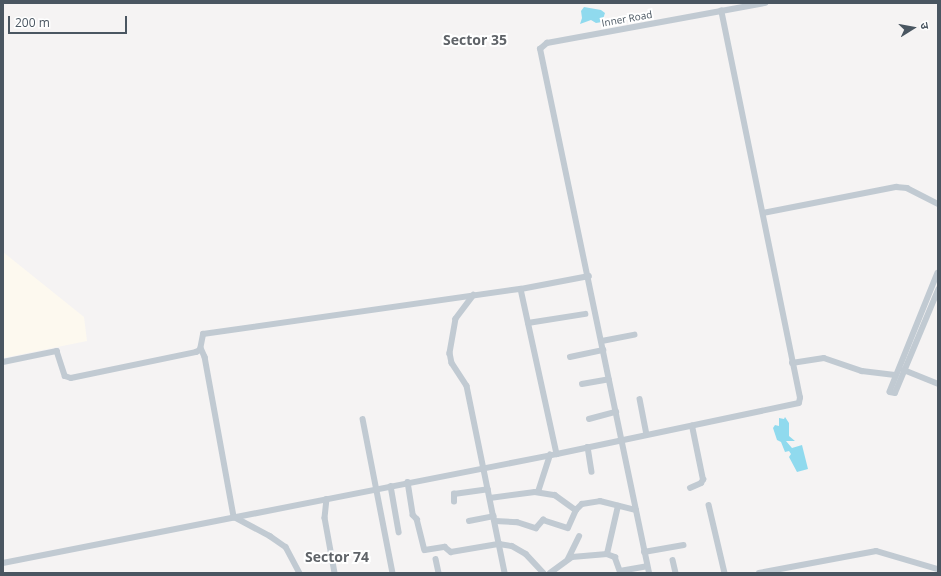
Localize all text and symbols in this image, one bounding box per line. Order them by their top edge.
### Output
scale bar [10,8,129,34]
north arrow [893,8,933,48]
street label: Inner Road [601,9,653,29]
text: 200 m [15,14,50,31]
text: उ [917,21,933,30]
district label: Sector 35 [443,32,507,48]
district label: Sector 74 [305,549,369,565]

